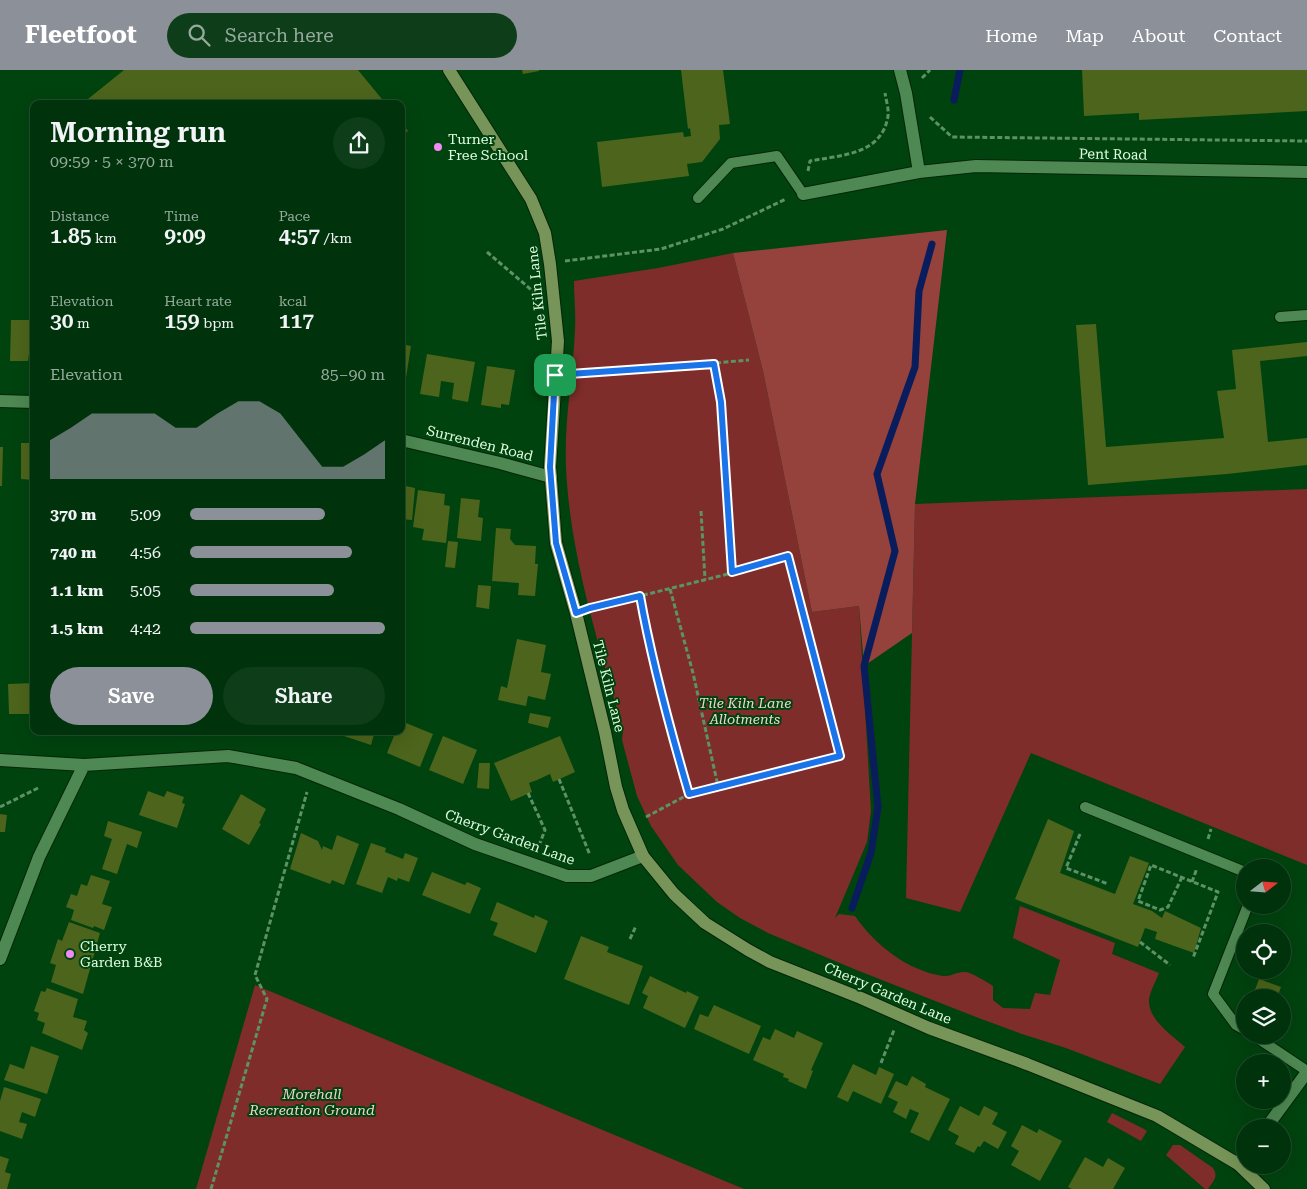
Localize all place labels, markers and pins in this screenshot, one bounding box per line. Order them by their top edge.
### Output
place label: Turner Free School [448,131,529,163]
marker: Turner Free School [432,141,444,153]
pin [534,354,576,396]
place label: Cherry Garden B&B [80,938,162,970]
marker: Cherry Garden B&B [64,948,76,960]

